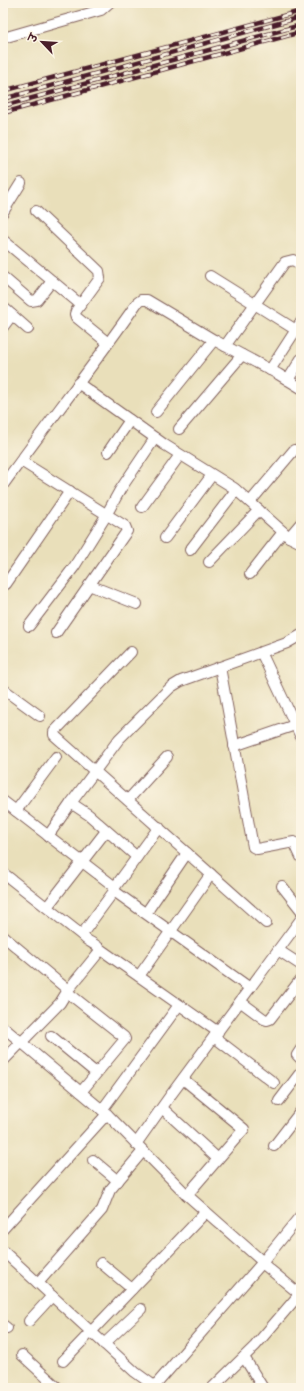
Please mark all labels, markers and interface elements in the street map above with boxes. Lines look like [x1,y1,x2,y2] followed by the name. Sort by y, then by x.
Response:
[22,22,62,62] north arrow
[25,30,43,46] text: उ

